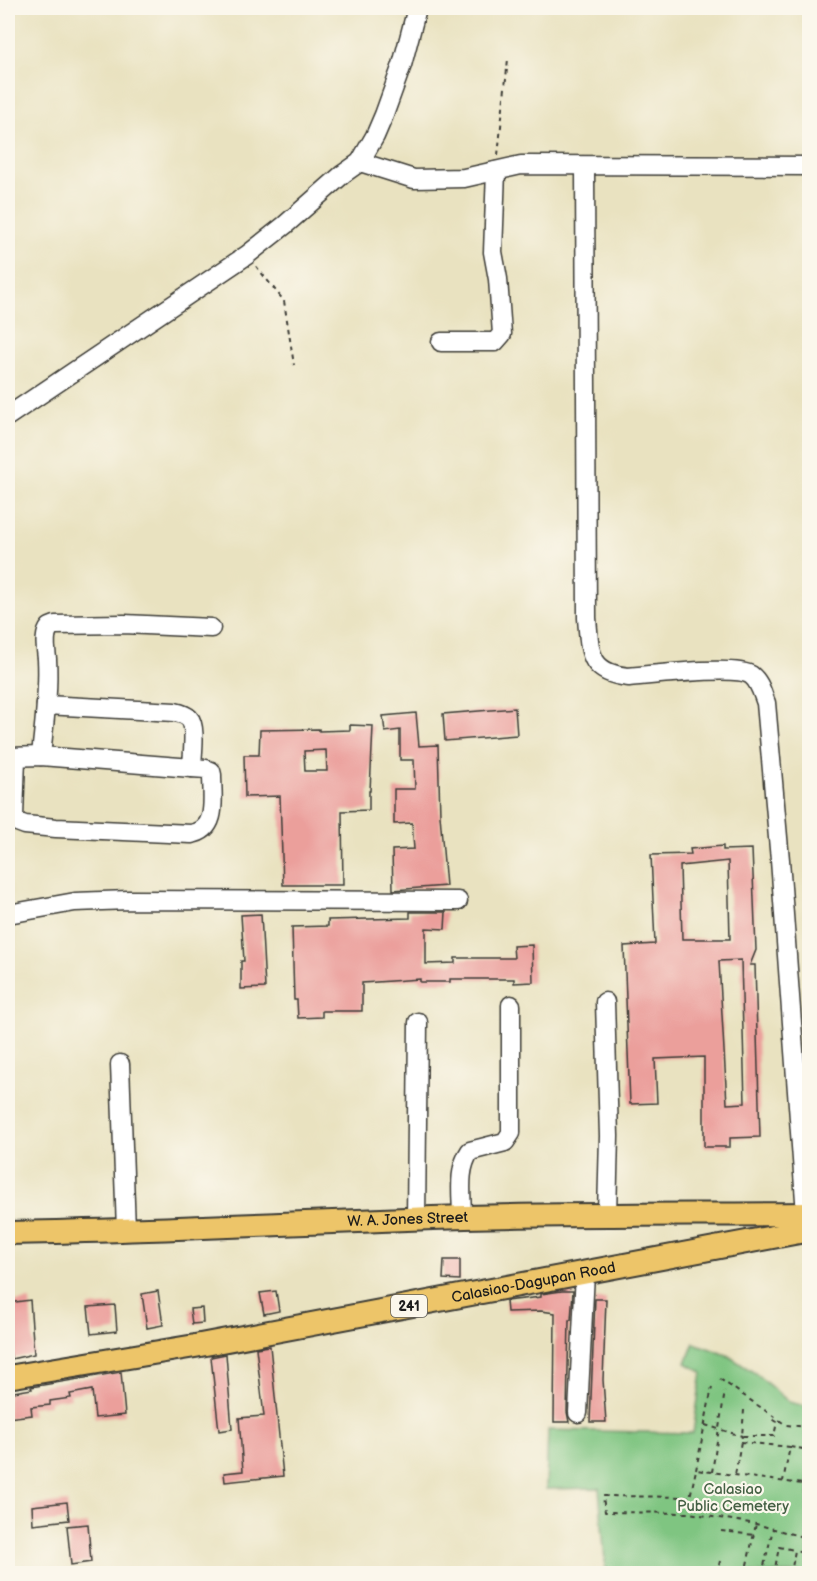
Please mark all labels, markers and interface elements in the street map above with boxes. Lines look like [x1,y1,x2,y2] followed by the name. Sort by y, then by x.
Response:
[347,1207,469,1231] street label: W. A. Jones Street
[450,1257,617,1307] street label: Calasiao-Dagupan Road
[391,1295,427,1317] road number: 241
[677,1480,789,1516] park label: Calasiao Public Cemetery

